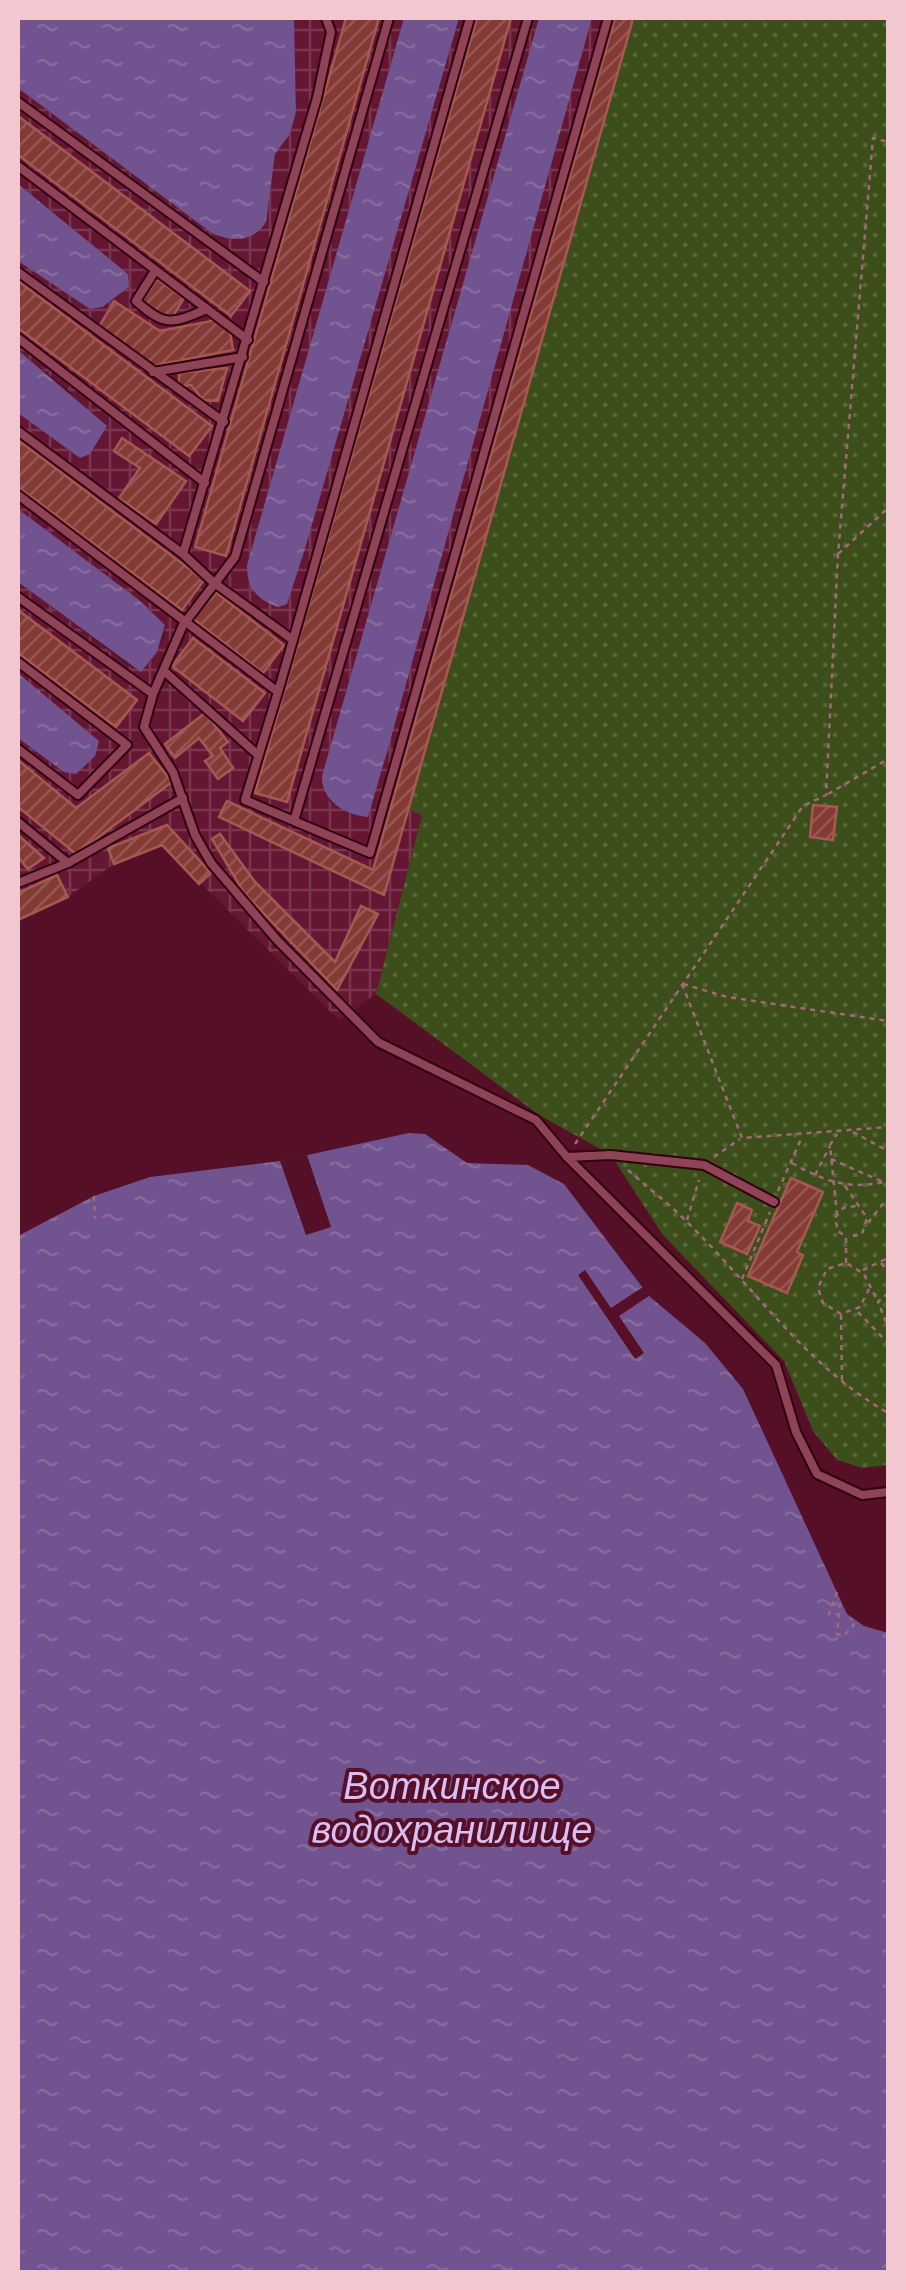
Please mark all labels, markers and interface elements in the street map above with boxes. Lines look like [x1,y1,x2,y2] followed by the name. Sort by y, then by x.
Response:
[312,1761,592,1855] water label: Воткинское водохранилище

